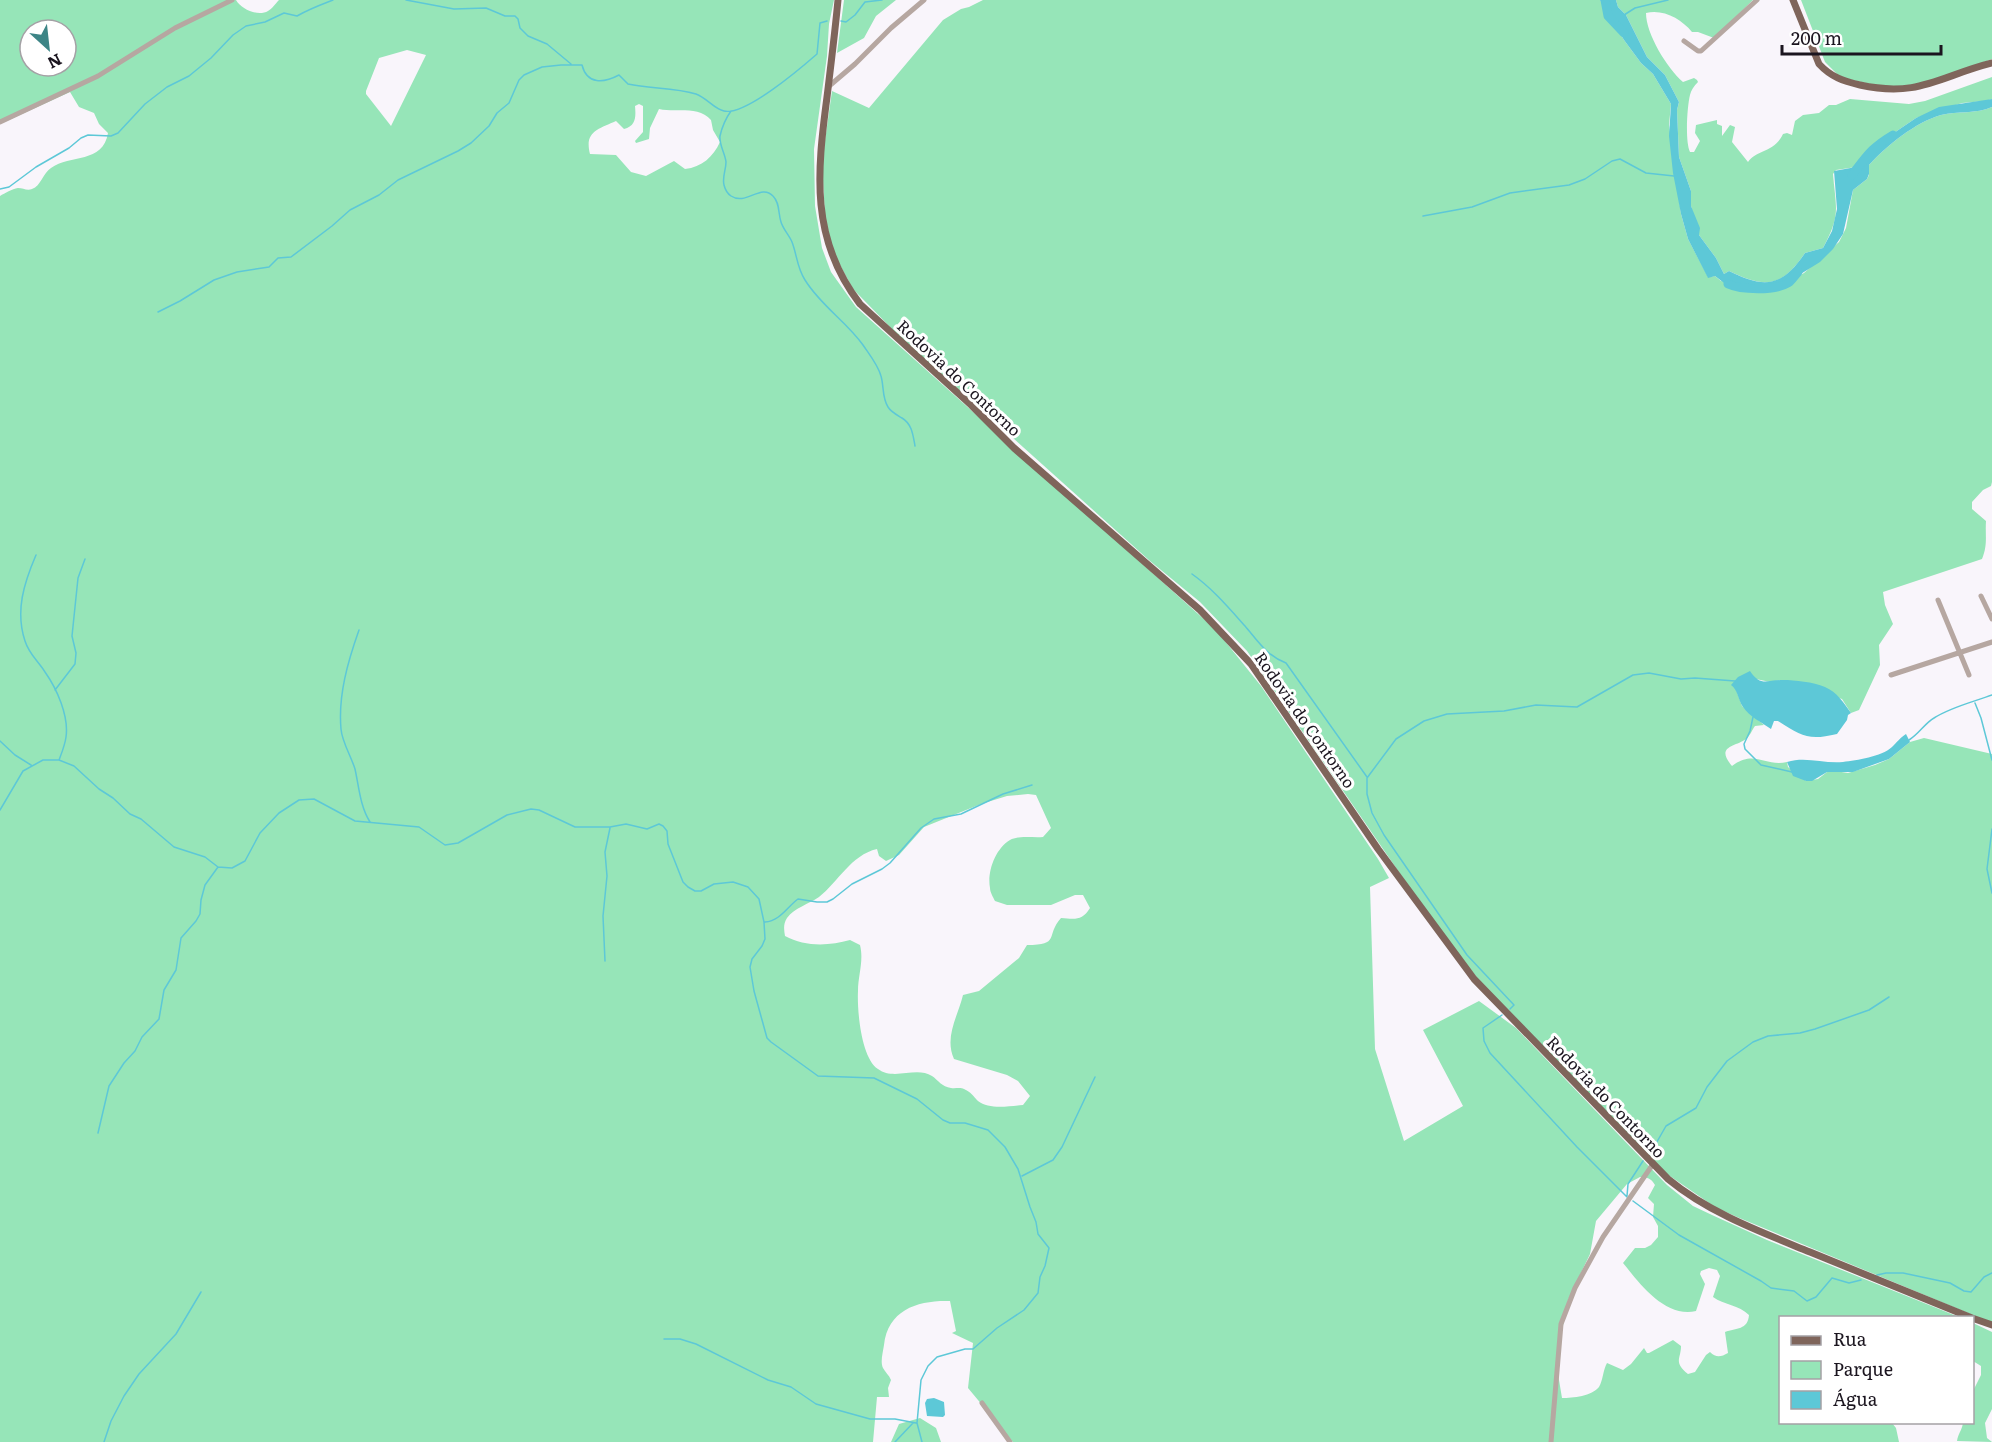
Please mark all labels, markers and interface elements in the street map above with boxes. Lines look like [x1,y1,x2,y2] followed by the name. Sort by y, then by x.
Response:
[18,18,78,78] north arrow
[1782,18,1941,56] scale bar
[1791,24,1842,51] text: 200 m
[44,49,67,76] text: N
[892,313,1027,441] street label: Rodovia do Contorno
[1250,646,1362,793] street label: Rodovia do Contorno
[1542,1030,1671,1163] street label: Rodovia do Contorno
[1779,1316,1974,1424] legend
[1833,1325,1867,1352] text: Rua
[1833,1355,1893,1382] text: Parque
[1833,1385,1878,1412] text: Água

